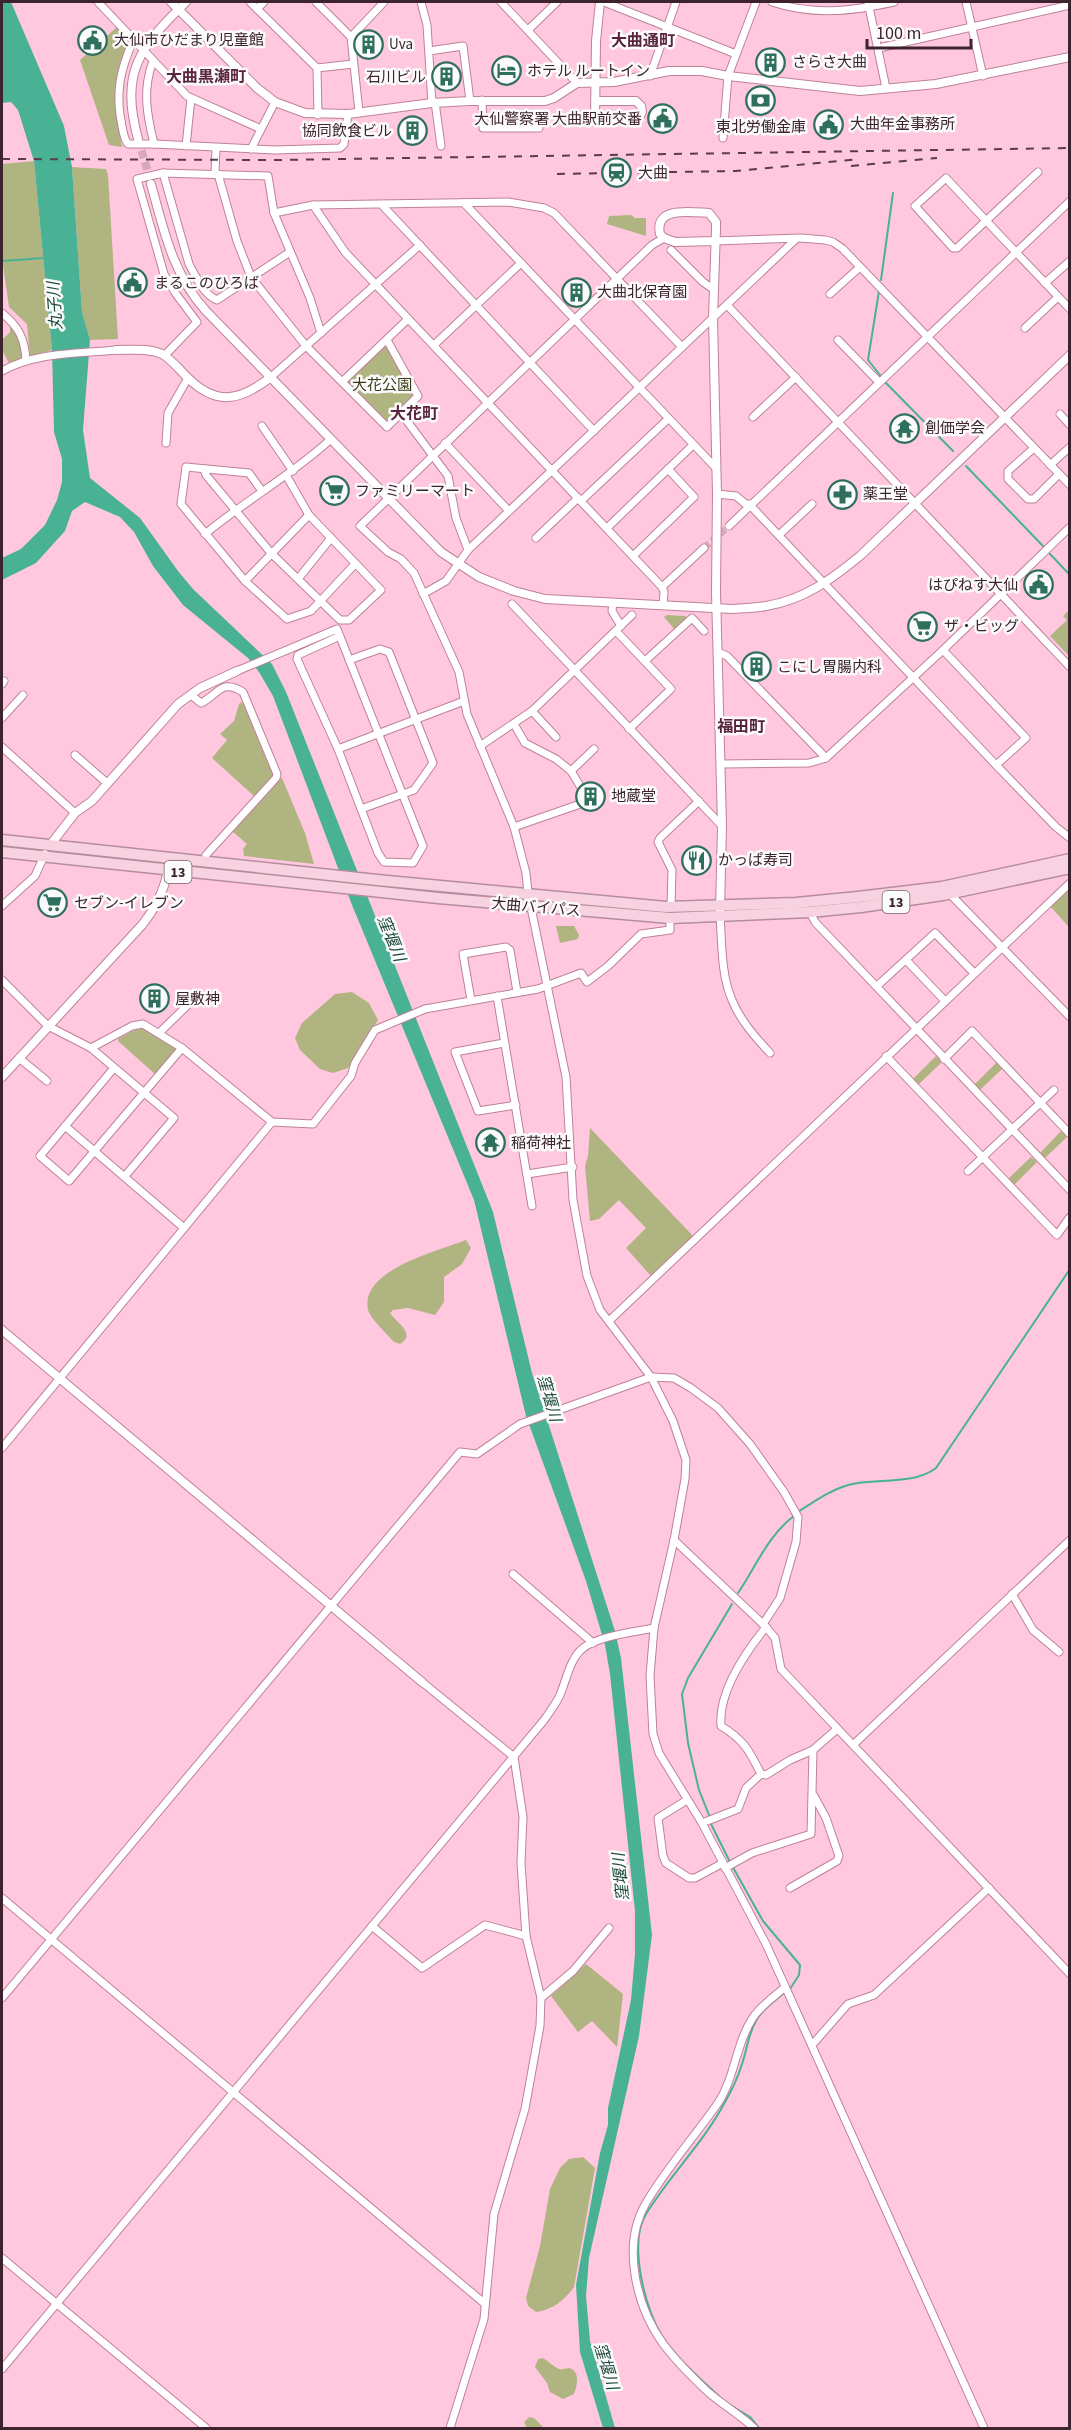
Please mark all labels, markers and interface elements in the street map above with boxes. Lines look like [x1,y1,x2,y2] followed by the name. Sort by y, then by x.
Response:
[867,12,970,50] scale bar
[876,21,921,46] text: 100 m
[77,24,109,56] public building icon: 大仙市ひだまり児童館
[352,28,384,60] building icon: Uva
[114,30,264,51] place label: 大仙市ひだまり児童館
[611,30,675,52] district label: 大曲通町
[389,34,413,55] place label: Uva
[755,46,787,78] building icon: さらさ大曲
[792,52,867,73] place label: さらさ大曲
[490,55,522,87] hotel icon: ホテル ルートイン
[431,61,463,93] building icon: 石川ビル
[527,61,650,82] place label: ホテル ルートイン
[166,66,246,88] district label: 大曲黒瀬町
[366,67,426,88] place label: 石川ビル
[745,84,777,116] bank icon: 東北労働金庫
[647,103,679,135] public building icon: 大仙警察署 大曲駅前交番
[813,108,845,140] public building icon: 大曲年金事務所
[474,109,642,130] place label: 大仙警察署 大曲駅前交番
[850,114,955,135] place label: 大曲年金事務所
[397,115,429,147] building icon: 協同飲食ビル
[716,117,806,138] place label: 東北労働金庫
[302,121,392,142] place label: 協同飲食ビル
[601,157,633,189] station icon: 大曲
[638,163,668,184] place label: 大曲
[117,267,149,299] public building icon: まるこのひろば
[154,273,259,294] place label: まるこのひろば
[560,276,592,308] building icon: 大曲北保育園
[42,279,68,331] water label: 丸子川
[597,282,687,303] place label: 大曲北保育園
[352,375,412,396] park label: 大花公園
[390,403,438,425] district label: 大花町
[888,412,920,444] temple icon: 創価学会
[925,418,985,439] place label: 創価学会
[318,475,350,507] supermarket icon: ファミリーマート
[826,478,858,510] pharmacy icon: 薬王堂
[355,481,475,502] place label: ファミリーマート
[863,484,908,505] place label: 薬王堂
[1023,569,1055,601] public building icon: はぴねす大仙
[928,575,1018,596] place label: はぴねす大仙
[907,610,939,642] supermarket icon: ザ・ビッグ
[944,616,1019,637] place label: ザ・ビッグ
[740,651,772,683] building icon: こにし胃腸内科
[777,657,882,678] place label: こにし胃腸内科
[717,716,765,738] district label: 福田町
[574,780,606,812] building icon: 地蔵堂
[611,786,656,807] place label: 地蔵堂
[681,844,713,876] restaurant icon: かっぱ寿司
[718,850,793,871] place label: かっぱ寿司
[164,861,192,883] road number: 13
[37,887,69,919] supermarket icon: セブン-イレブン
[882,891,910,913] road number: 13
[74,893,184,914] place label: セブン-イレブン
[490,893,582,922] street label: 大曲バイパス
[372,912,411,967] water label: 窪堰川
[138,983,170,1015] building icon: 屋敷神
[175,989,220,1010] place label: 屋敷神
[474,1127,506,1159] temple icon: 稲荷神社
[511,1133,571,1154] place label: 稲荷神社
[532,1372,567,1426] water label: 窪堰川
[607,1850,634,1902] water label: 窪堰川
[589,2340,624,2394] water label: 窪堰川

